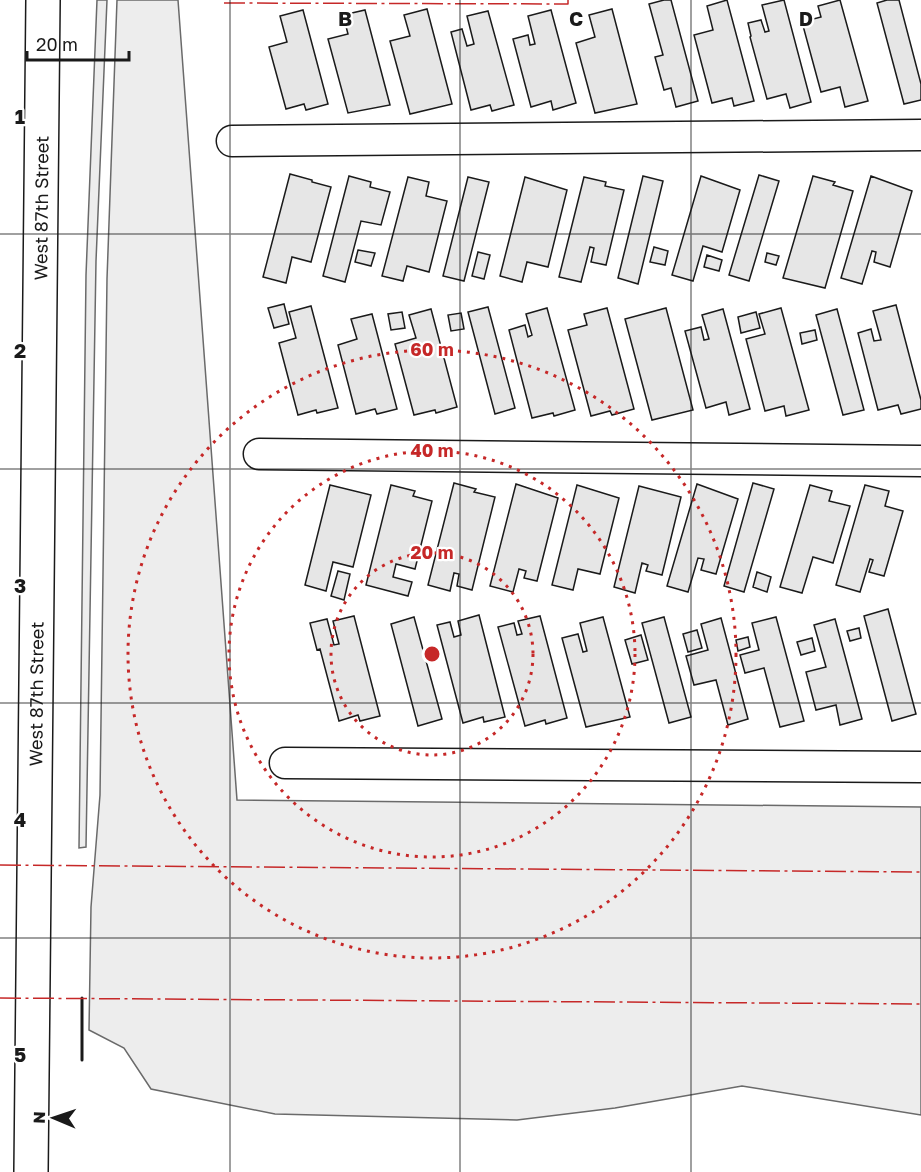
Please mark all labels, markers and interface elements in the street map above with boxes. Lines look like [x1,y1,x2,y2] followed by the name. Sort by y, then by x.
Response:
[338,6,352,30] text: B
[569,6,583,30] text: C
[799,6,813,30] text: D
[27,24,129,62] scale bar
[36,33,78,55] text: 20 m
[15,104,25,128] text: 1
[29,135,53,281] street label: West 87th Street
[14,338,26,362] text: 2
[410,338,454,360] text: 60 m
[410,439,454,461] text: 40 m
[411,541,453,563] text: 20 m
[14,573,26,597] text: 3
[24,621,48,767] street label: West 87th Street
[422,644,442,664] centre of rings
[14,807,26,831] text: 4
[14,1042,26,1066] text: 5
[24,1088,84,1148] north arrow
[29,1111,49,1124] text: N

